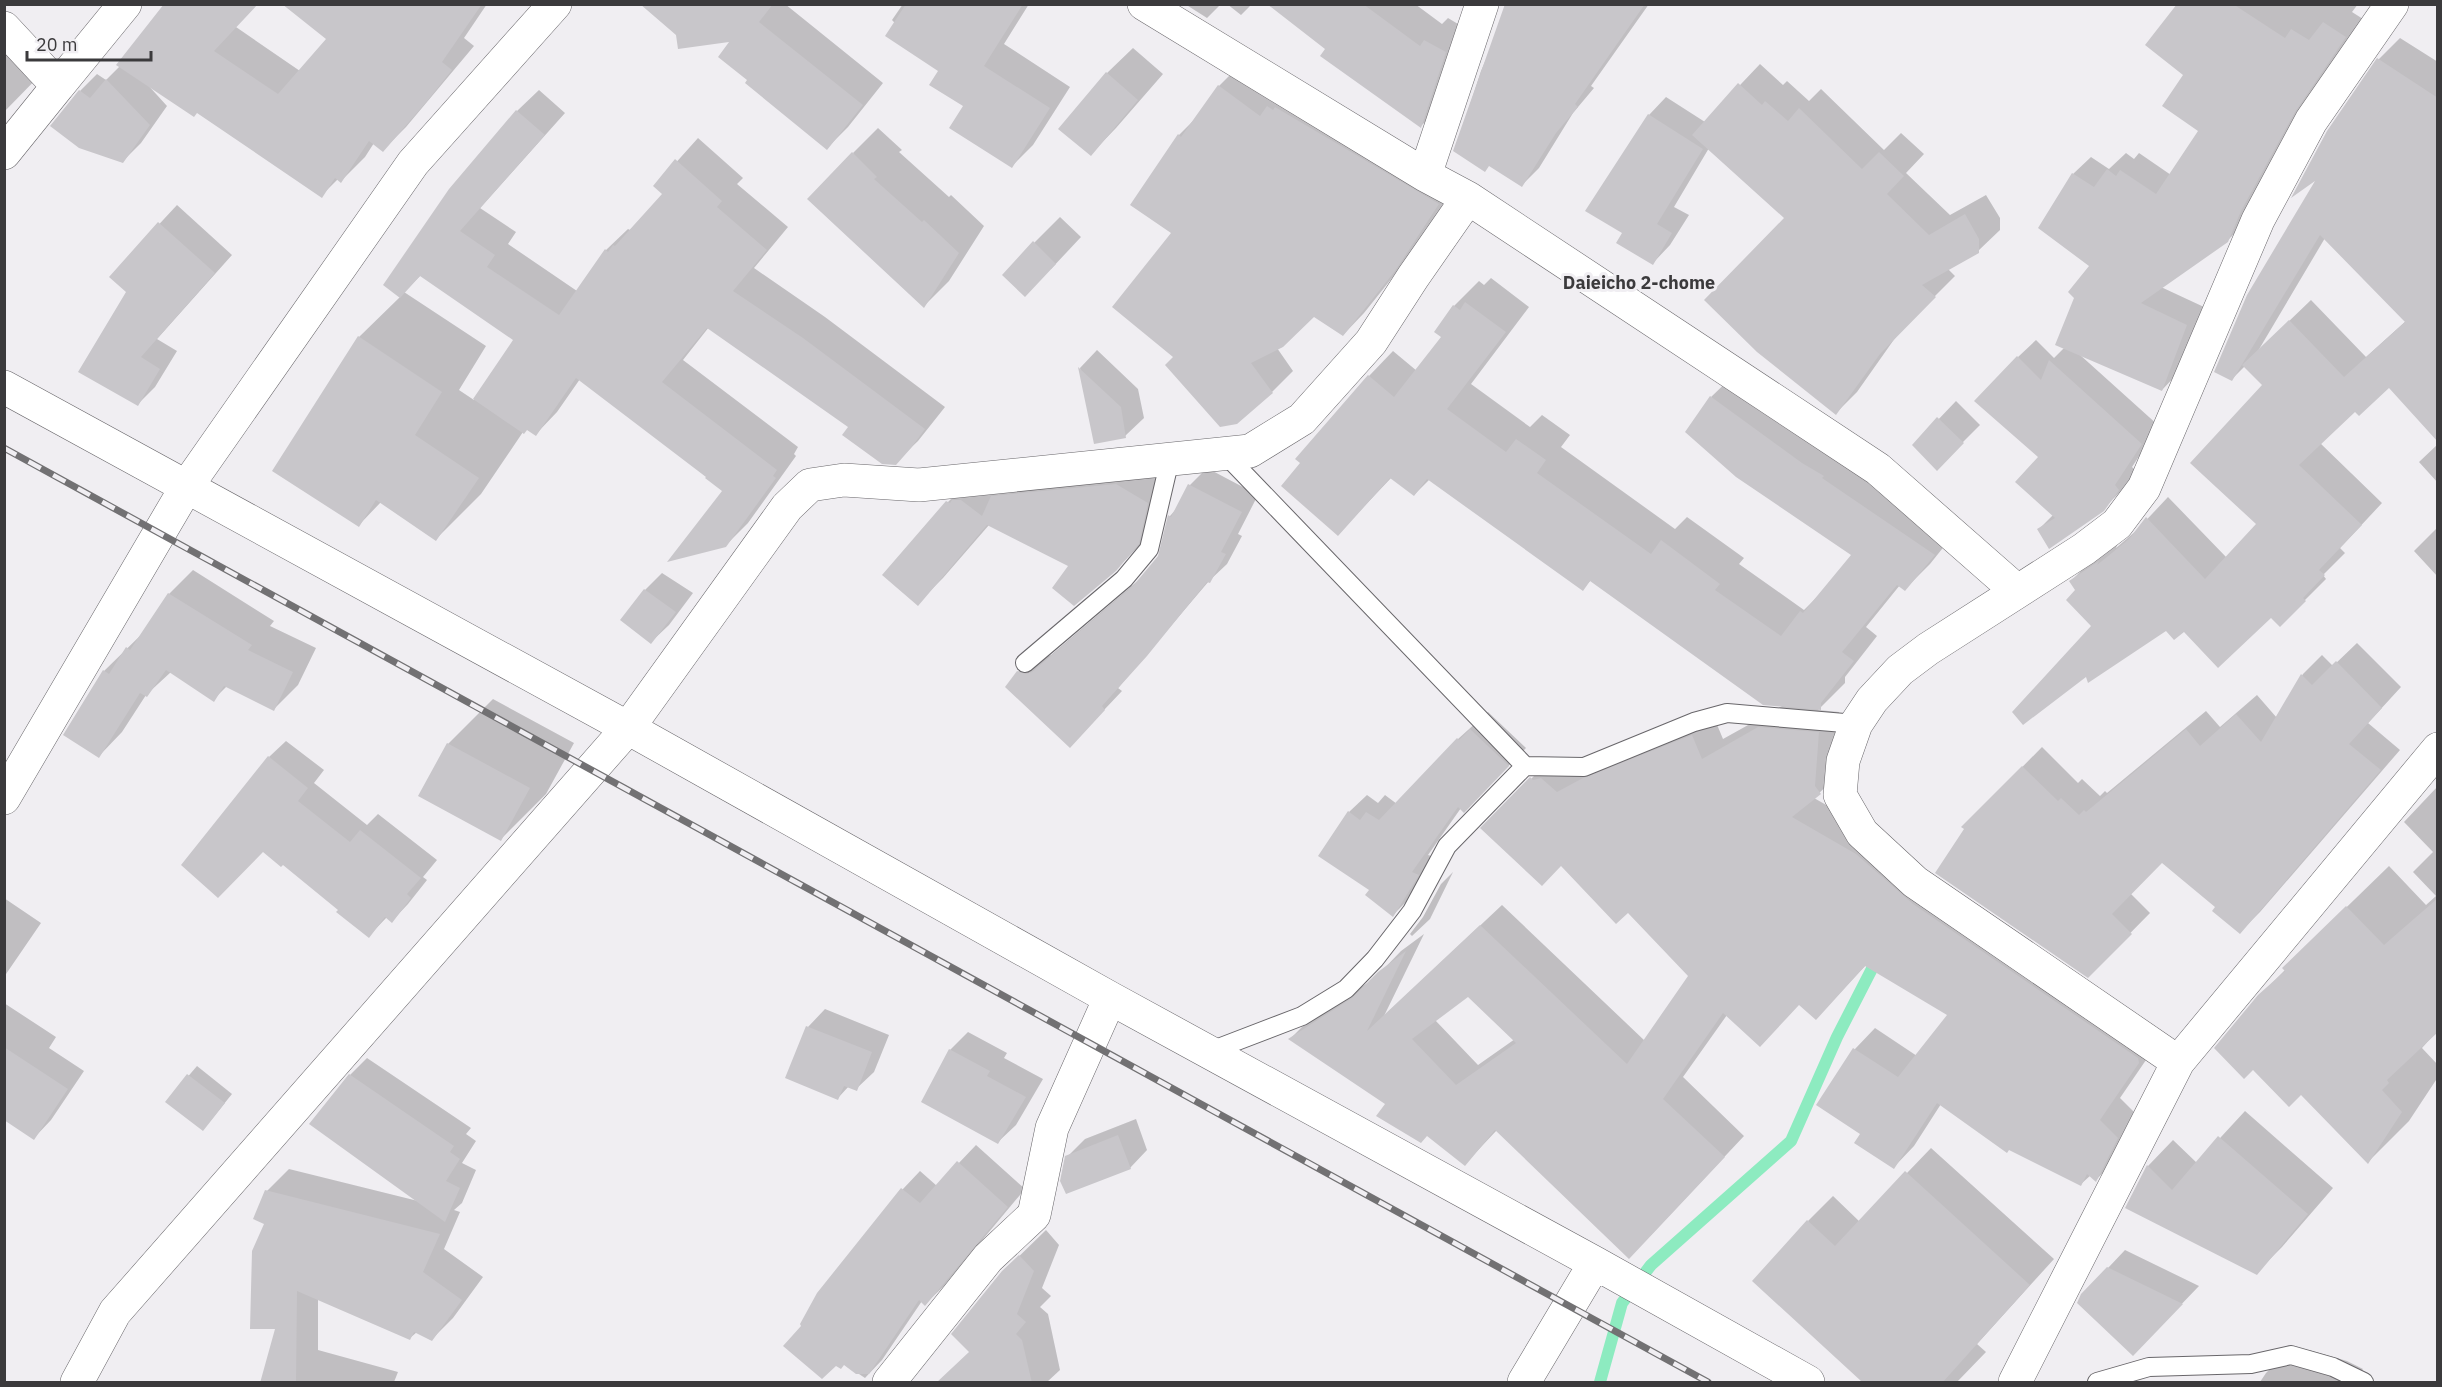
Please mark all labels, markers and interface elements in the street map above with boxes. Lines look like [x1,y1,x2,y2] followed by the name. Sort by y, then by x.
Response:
[27,24,152,62] scale bar
[36,33,78,56] text: 20 m
[1563,271,1715,294] district label: Daieicho 2-chome

